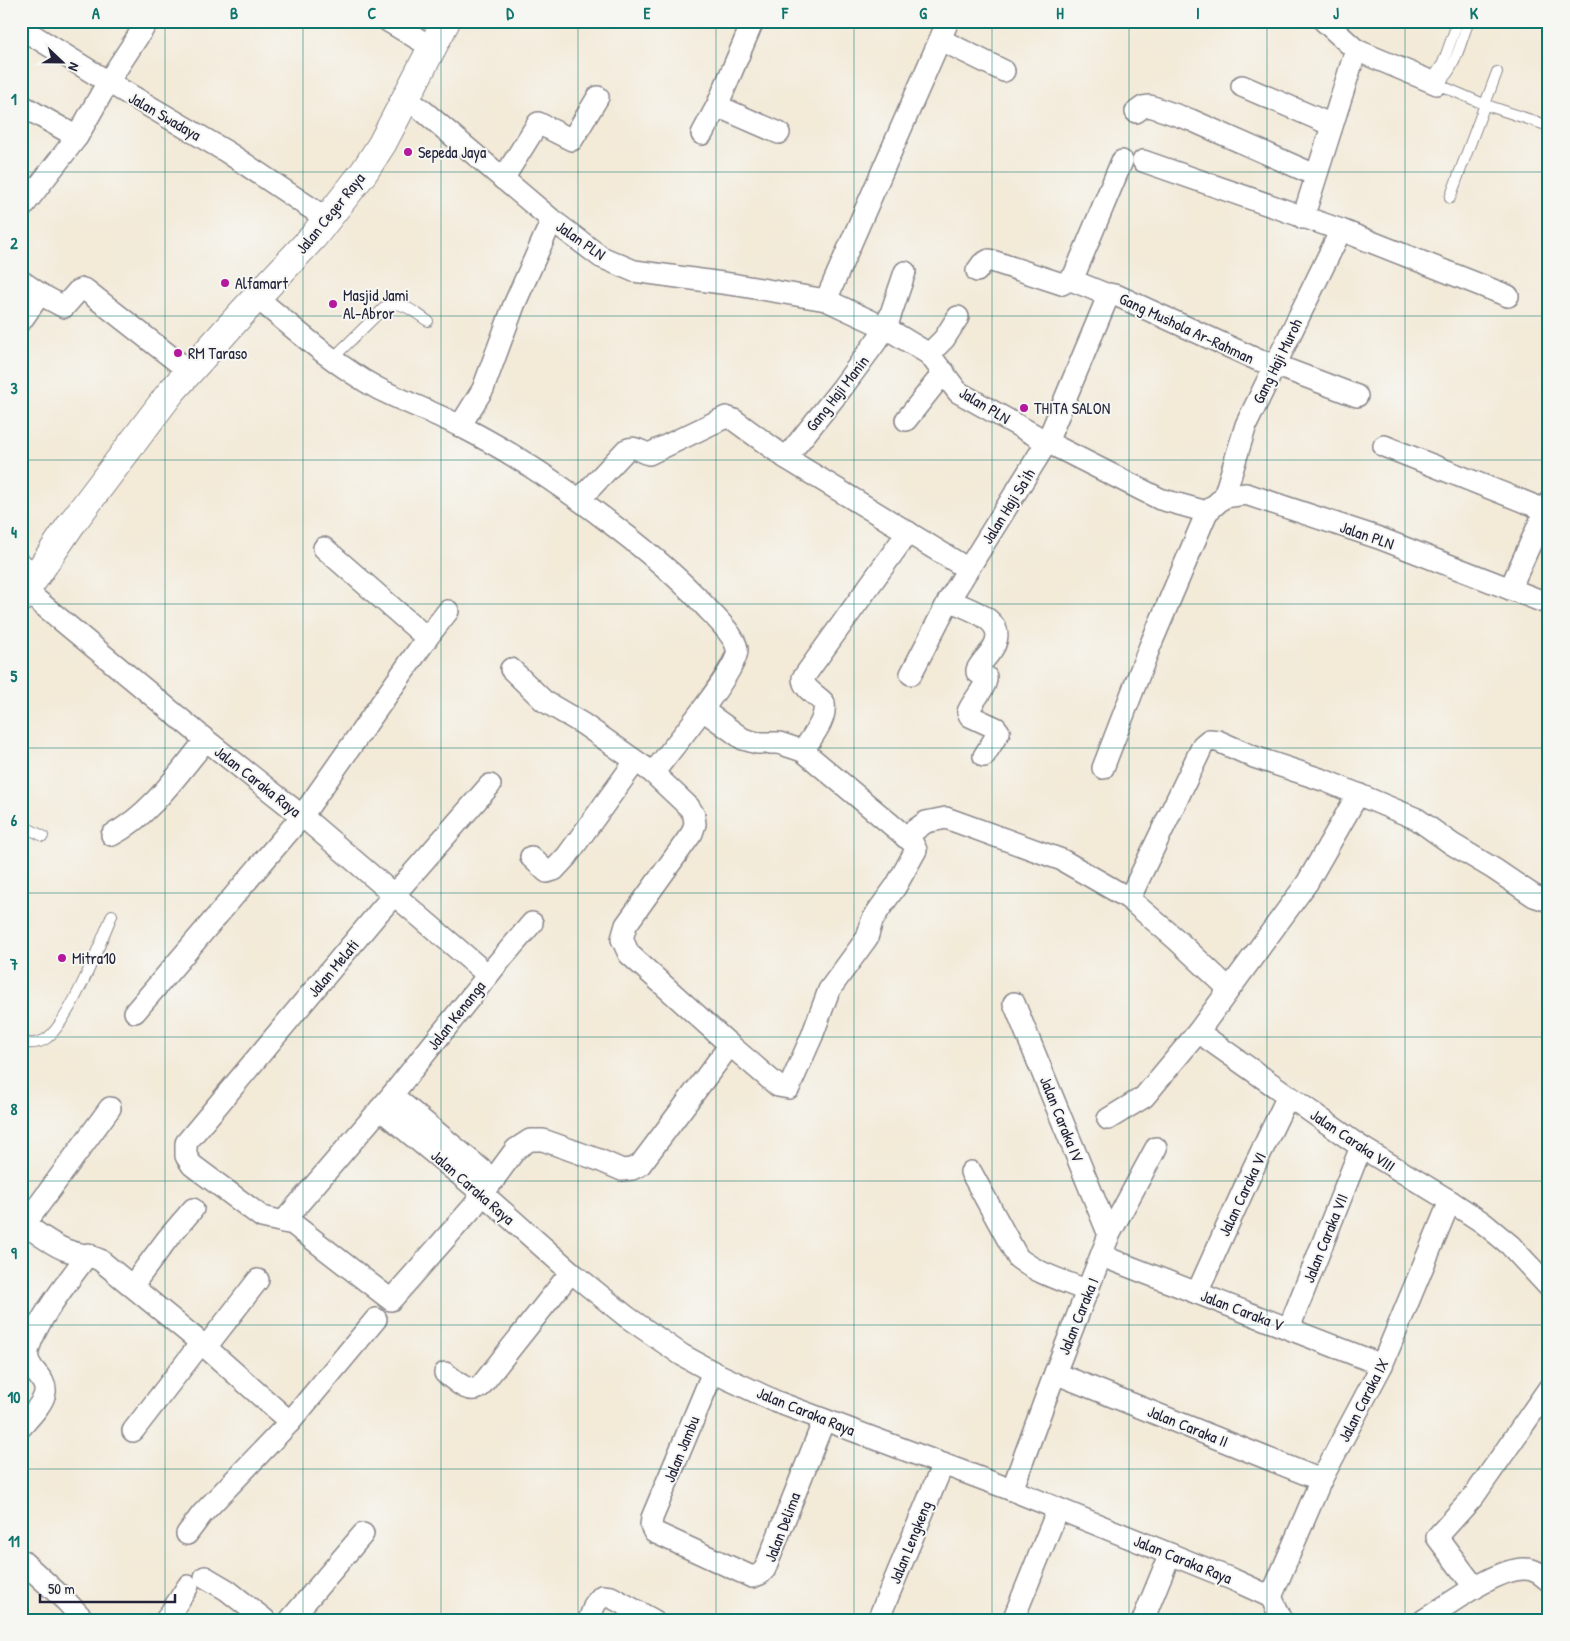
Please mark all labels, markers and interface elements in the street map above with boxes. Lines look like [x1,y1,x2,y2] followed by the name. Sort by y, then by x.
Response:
[92,2,100,24] text: A
[230,2,238,24] text: B
[368,2,377,24] text: C
[506,2,514,24] text: D
[643,2,651,24] text: E
[781,2,789,24] text: F
[919,2,927,24] text: G
[1056,2,1064,24] text: H
[1196,2,1200,24] text: I
[1333,2,1339,24] text: J
[1470,2,1479,24] text: K
[38,38,88,88] north arrow
[64,60,85,75] text: N
[125,86,205,146] street label: Jalan Swadaya
[11,88,17,110] text: 1
[418,141,486,163] place label: Sepeda Jaya
[402,146,414,158] marker: Sepeda Jaya
[290,168,370,258] street label: Jalan Ceger Raya
[552,215,610,265] street label: Jalan PLN
[10,232,18,254] text: 2
[235,272,288,294] place label: Alfamart
[219,277,231,289] marker: Alfamart
[343,284,409,324] place label: Masjid Jami Al-Abror
[1116,287,1258,369] street label: Gang Mushola Ar-Rahman
[327,298,339,310] marker: Masjid Jami Al-Abror
[1247,315,1307,407] street label: Gang Haji Muroh
[188,342,248,364] place label: RM Taraso
[172,347,184,359] marker: RM Taraso
[800,351,874,435] street label: Gang Haji Manin
[10,377,18,399] text: 3
[955,381,1015,429] street label: Jalan PLN
[1034,397,1110,419] place label: THITA SALON
[1018,402,1030,414] marker: THITA SALON
[976,464,1040,548] street label: Jalan Haji Sa'ih
[1337,516,1397,554] street label: Jalan PLN
[11,521,17,543] text: 4
[11,665,18,687] text: 5
[210,740,306,822] street label: Jalan Caraka Raya
[11,809,18,831] text: 6
[302,934,364,1002] street label: Jalan Melati
[72,947,116,969] place label: Mitra10
[56,952,68,964] marker: Mitra10
[9,953,18,975] text: 7
[422,976,490,1054] street label: Jalan Kenanga
[1035,1073,1089,1165] street label: Jalan Caraka IV
[11,1098,18,1120] text: 8
[1306,1103,1400,1177] street label: Jalan Caraka VIII
[426,1144,520,1230] street label: Jalan Caraka Raya
[1213,1148,1271,1240] street label: Jalan Caraka VI
[1297,1190,1353,1286] street label: Jalan Caraka VII
[11,1242,17,1264] text: 9
[1053,1274,1103,1358] street label: Jalan Caraka I
[1198,1284,1286,1336] street label: Jalan Caraka V
[1333,1354,1394,1446] street label: Jalan Caraka IX
[754,1381,858,1441] street label: Jalan Caraka Raya
[8,1386,20,1408] text: 10
[1144,1400,1232,1452] street label: Jalan Caraka II
[658,1412,704,1485] street label: Jalan Jambu
[759,1489,805,1565] street label: Jalan Delima
[883,1497,937,1587] street label: Jalan Lengkeng
[1131,1529,1235,1589] street label: Jalan Caraka Raya
[8,1530,20,1552] text: 11
[40,1571,175,1603] scale bar
[48,1578,75,1599] text: 50 m

